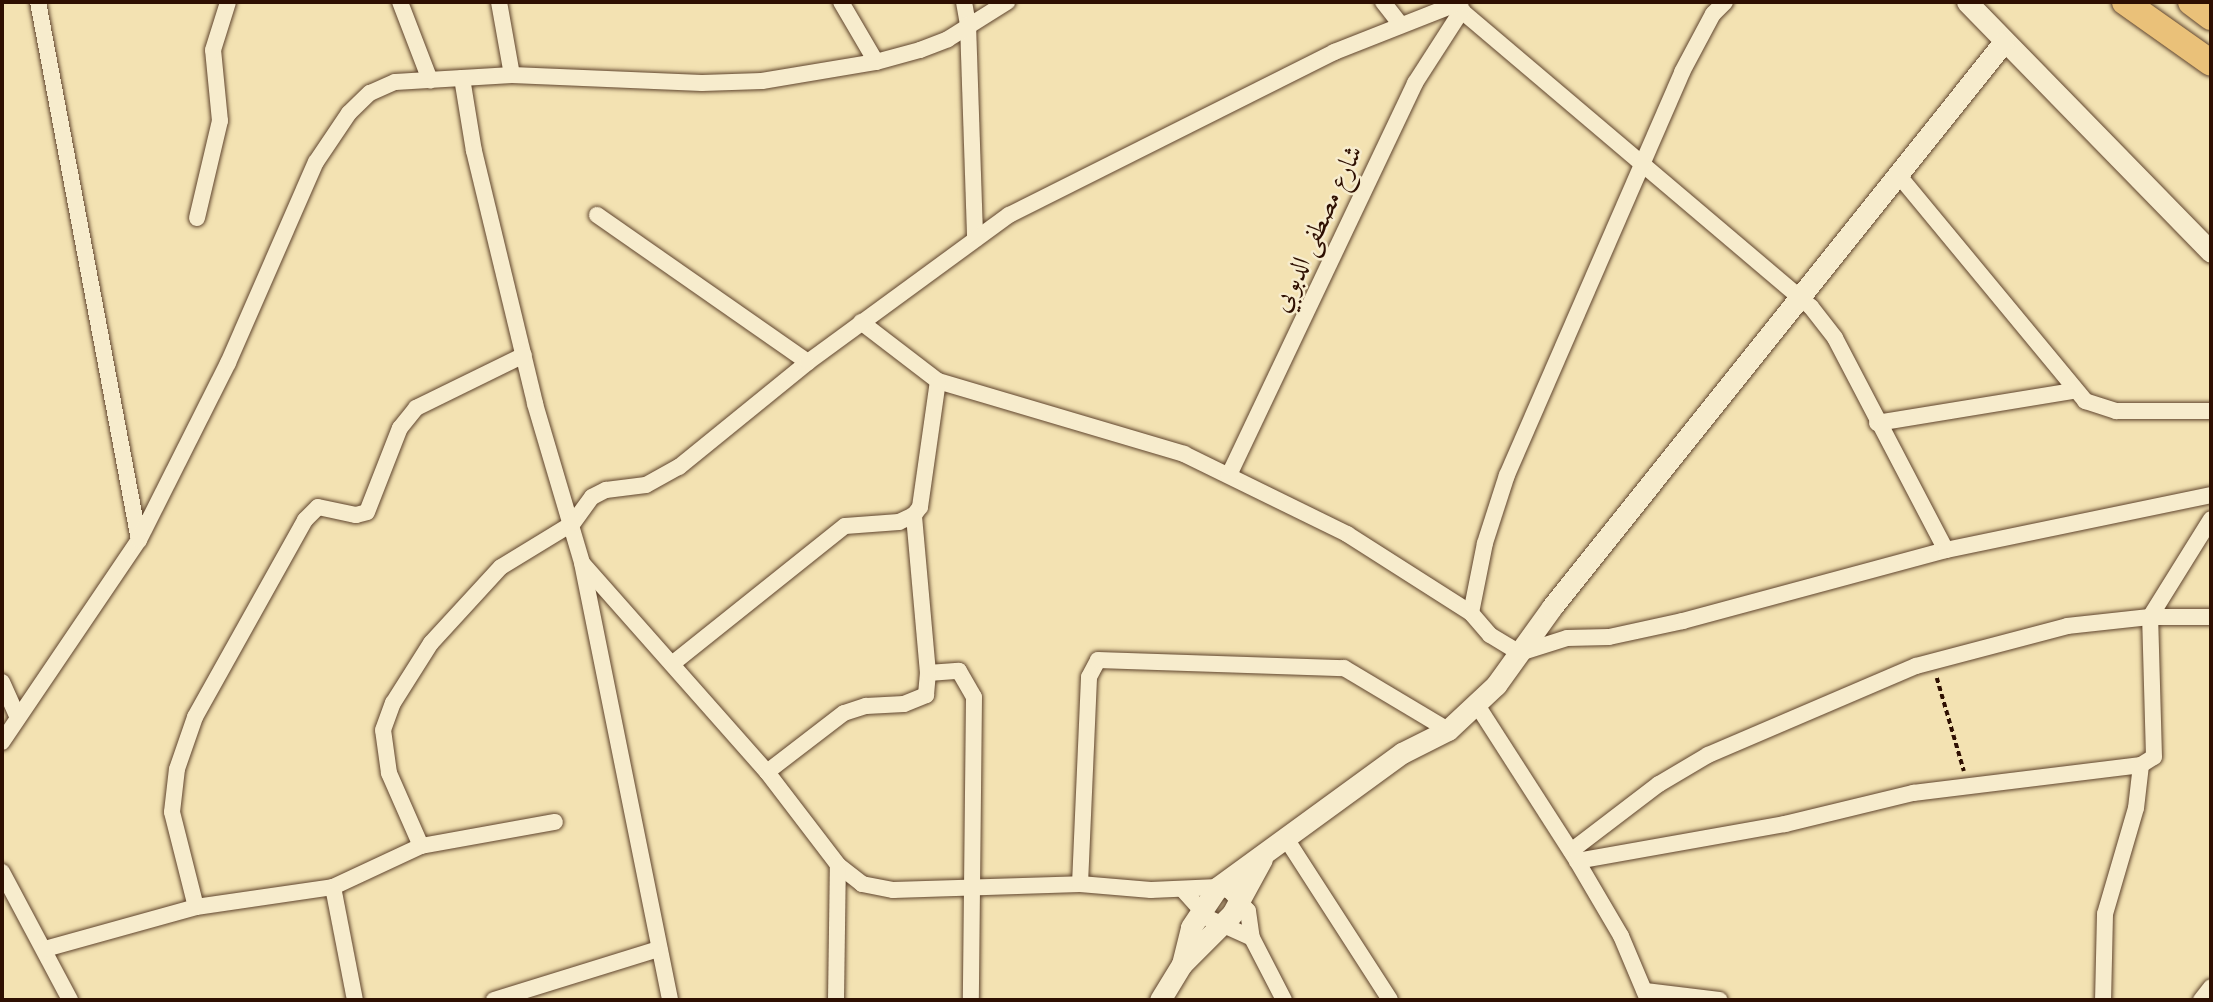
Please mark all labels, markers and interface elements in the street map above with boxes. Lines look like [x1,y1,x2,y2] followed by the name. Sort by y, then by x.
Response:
[1266,141,1370,317] street label: شارع مصطفى الدبوبي

